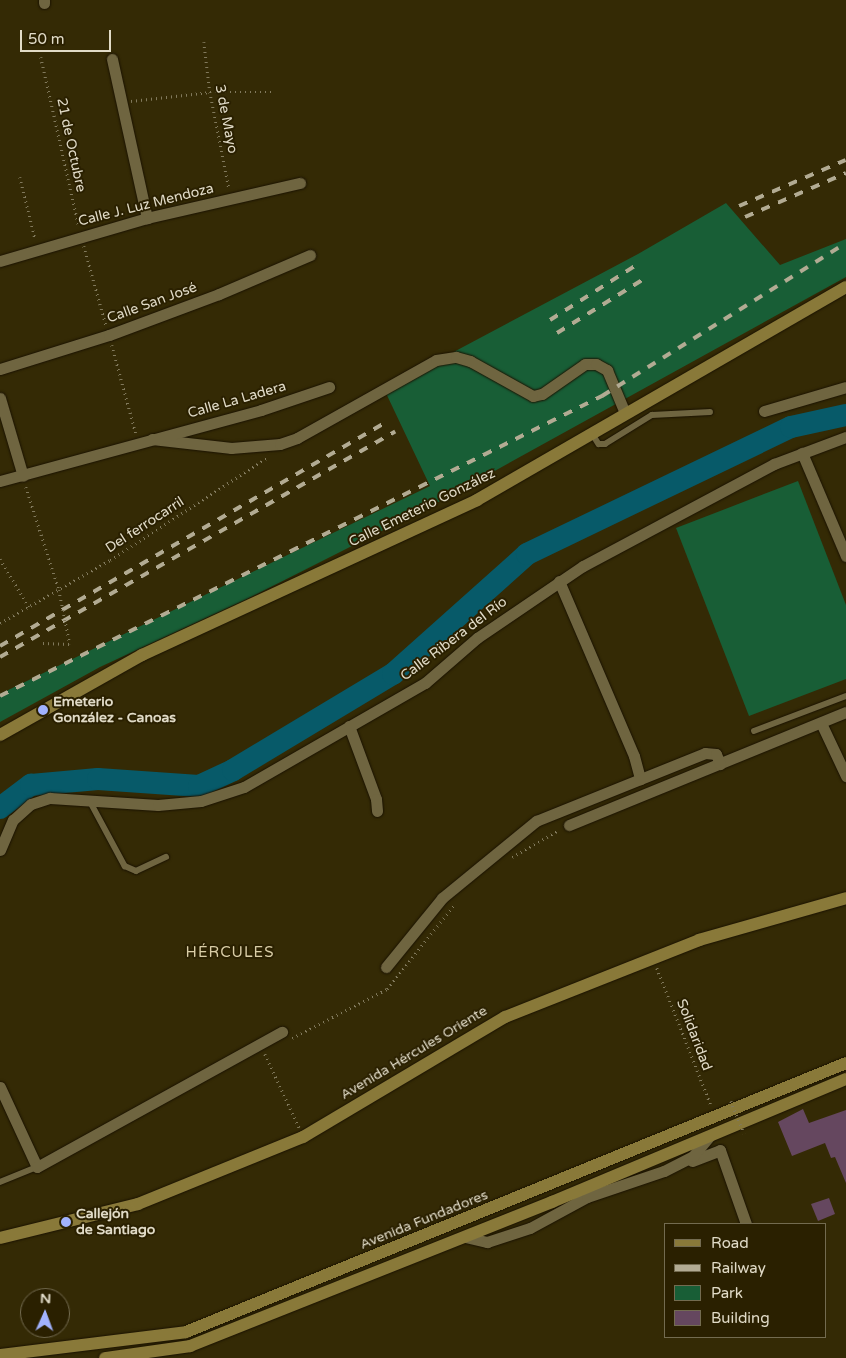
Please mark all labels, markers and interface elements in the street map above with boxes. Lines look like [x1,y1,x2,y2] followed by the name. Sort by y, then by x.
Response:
[22,20,114,52] scale bar
[28,30,65,48] text: 50 m
[211,83,241,155] street label: 3 de Mayo
[53,96,89,194] street label: 21 de Octubre
[76,180,216,230] street label: Calle J. Luz Mendoza
[105,279,199,327] street label: Calle San José
[186,378,288,422] street label: Calle La Ladera
[346,465,498,551] street label: Calle Emeterio González
[103,493,187,557] street label: Del ferrocarril
[397,593,511,685] street label: Calle Ribera del Río
[53,694,176,726] place label: Emeterio González - Canoas
[37,704,49,716] marker: Emeterio González - Canoas
[185,944,275,962] district label: HÉRCULES
[673,997,715,1073] street label: Solidaridad
[338,1002,490,1104] street label: Avenida Hércules Oriente
[358,1187,490,1253] street label: Avenida Fundadores
[76,1206,155,1238] place label: Callejón de Santiago
[60,1216,72,1228] marker: Callejón de Santiago
[664,1223,826,1338] legend
[711,1234,749,1252] text: Road
[711,1259,766,1277] text: Railway
[711,1284,743,1302] text: Park
[20,1288,70,1338] north arrow
[40,1290,51,1307] text: N
[711,1309,770,1327] text: Building

